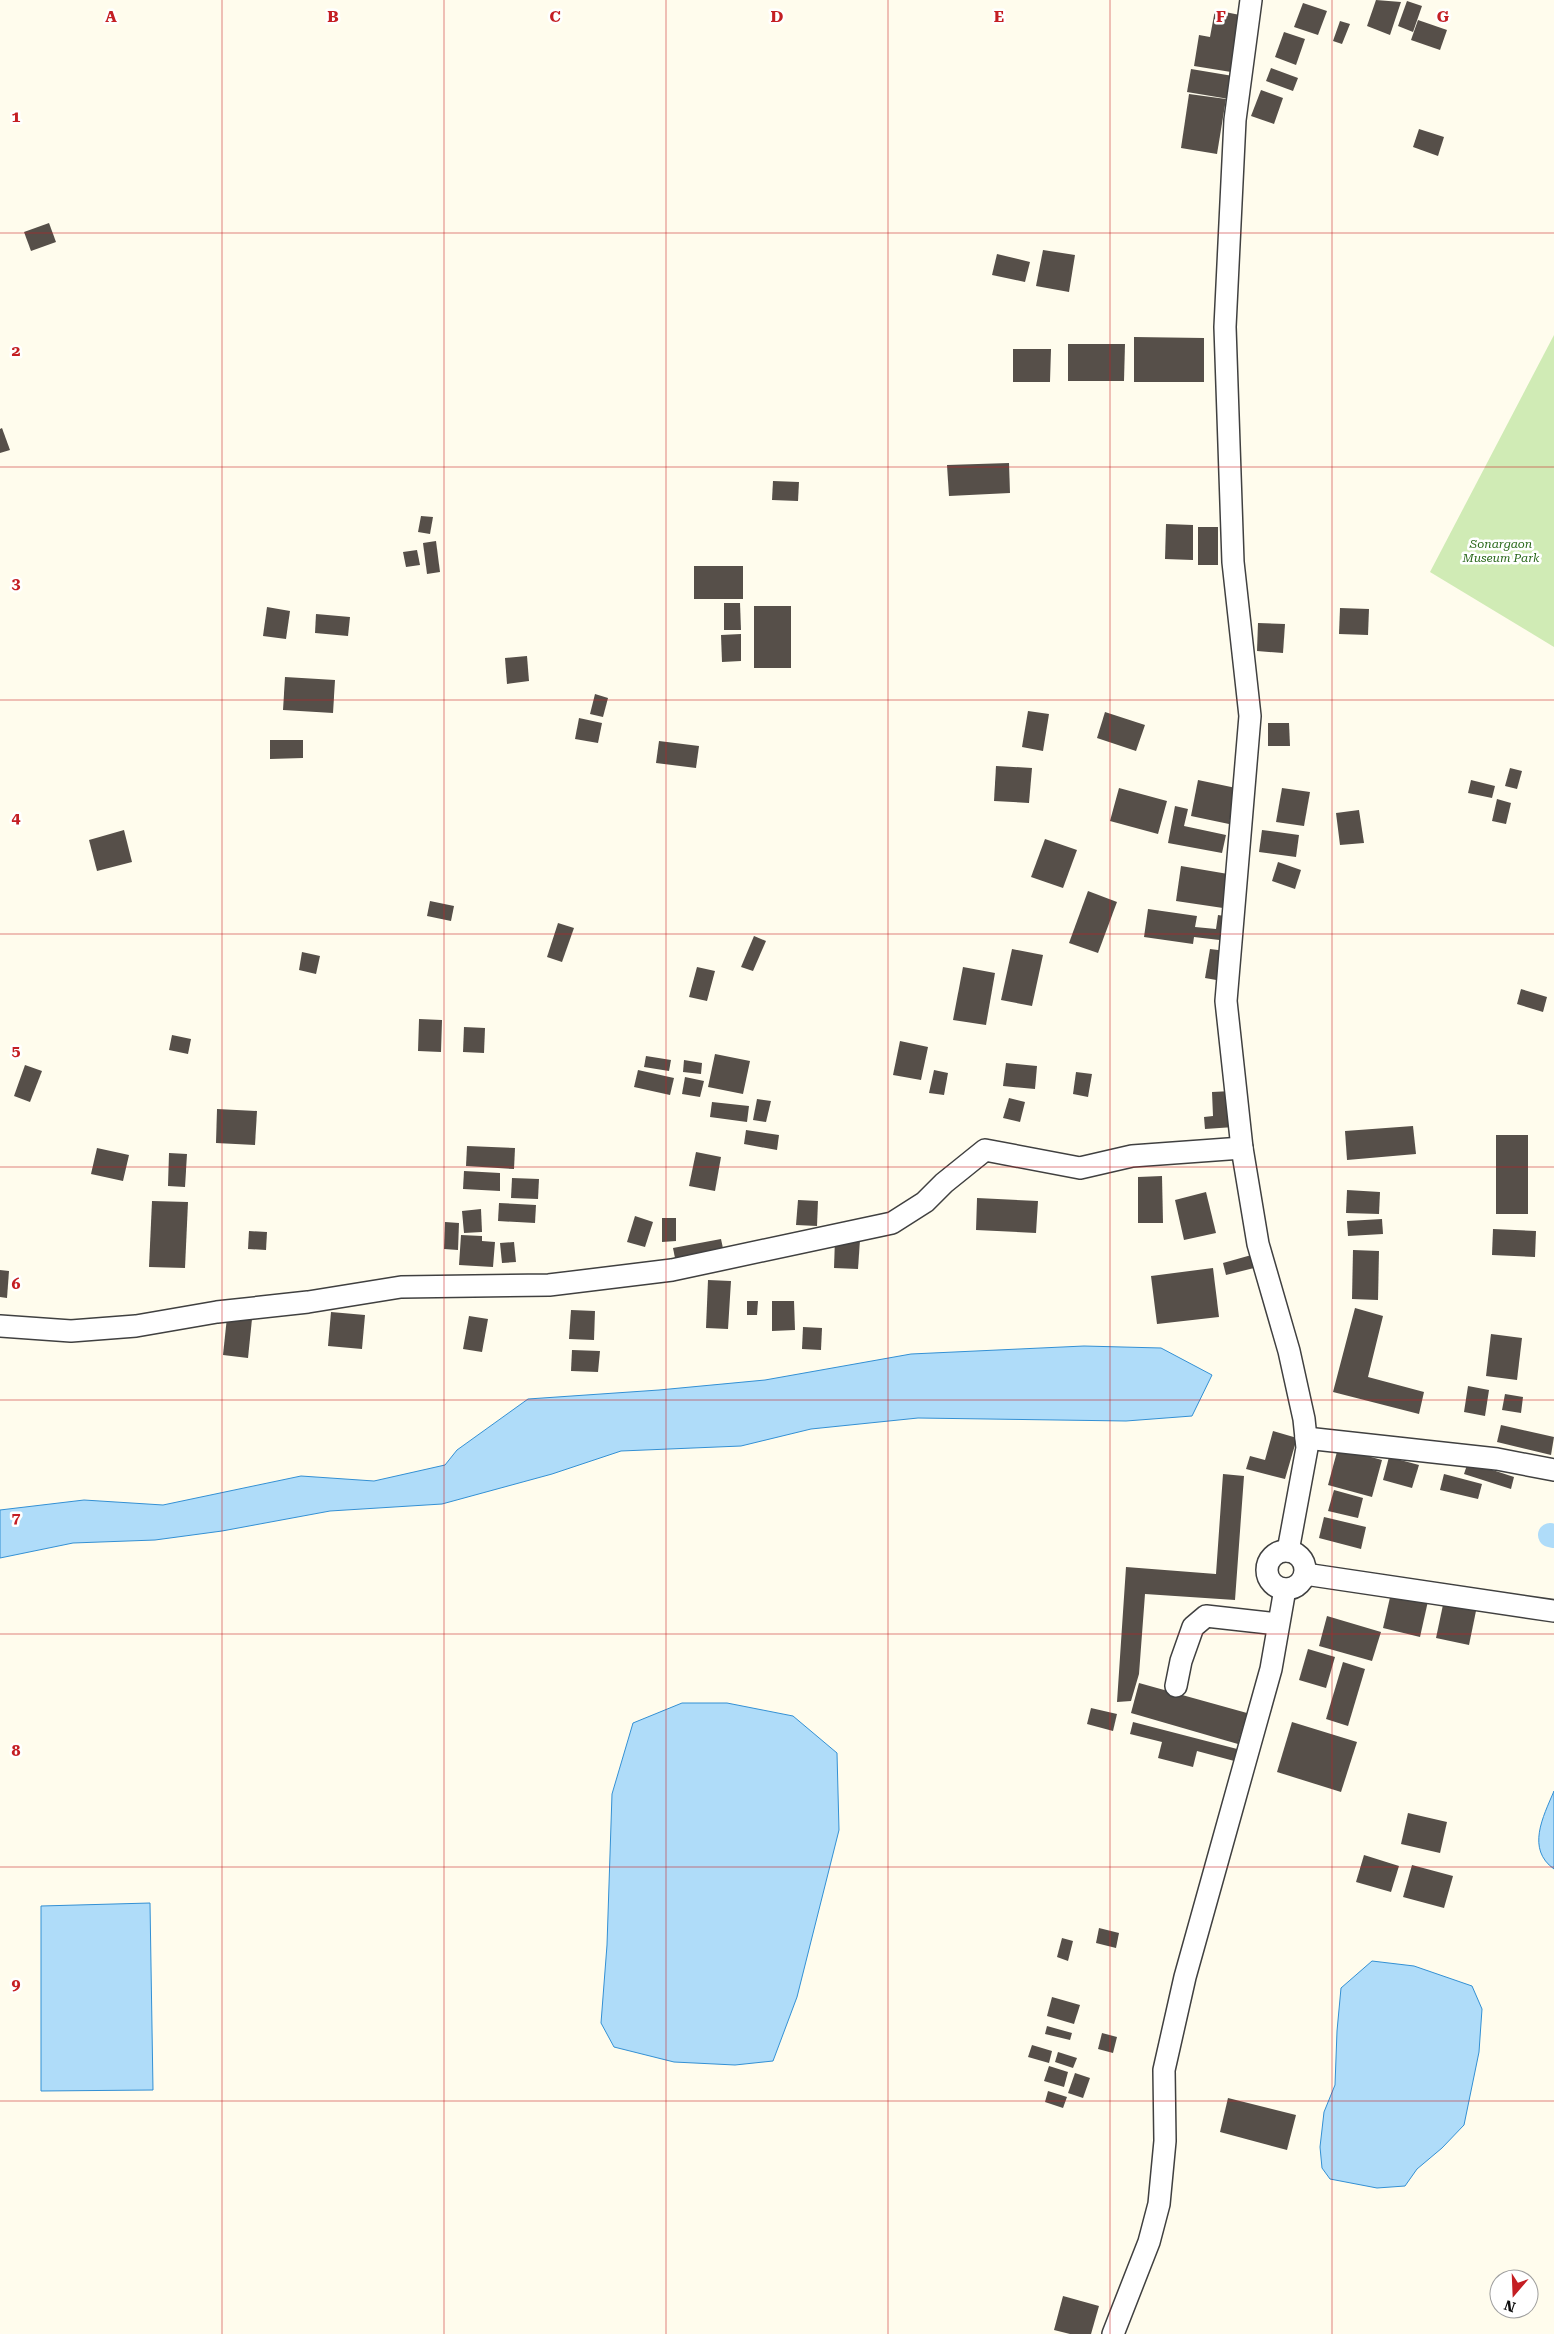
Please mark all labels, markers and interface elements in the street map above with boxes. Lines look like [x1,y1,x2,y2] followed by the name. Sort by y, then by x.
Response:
[105,7,117,26] text: A
[327,7,339,26] text: B
[549,7,561,26] text: C
[771,7,784,26] text: D
[994,7,1004,26] text: E
[1216,7,1226,26] text: F
[1437,7,1450,26] text: G
[12,107,21,126] text: 1
[12,341,21,360] text: 2
[1461,537,1540,565] park label: Sonargaon Museum Park
[12,574,21,593] text: 3
[12,808,21,827] text: 4
[12,1041,21,1060] text: 5
[12,1274,21,1293] text: 6
[12,1508,21,1527] text: 7
[12,1741,21,1760] text: 8
[12,1975,21,1994] text: 9
[1489,2269,1539,2319] north arrow
[1502,2297,1517,2316] text: N

